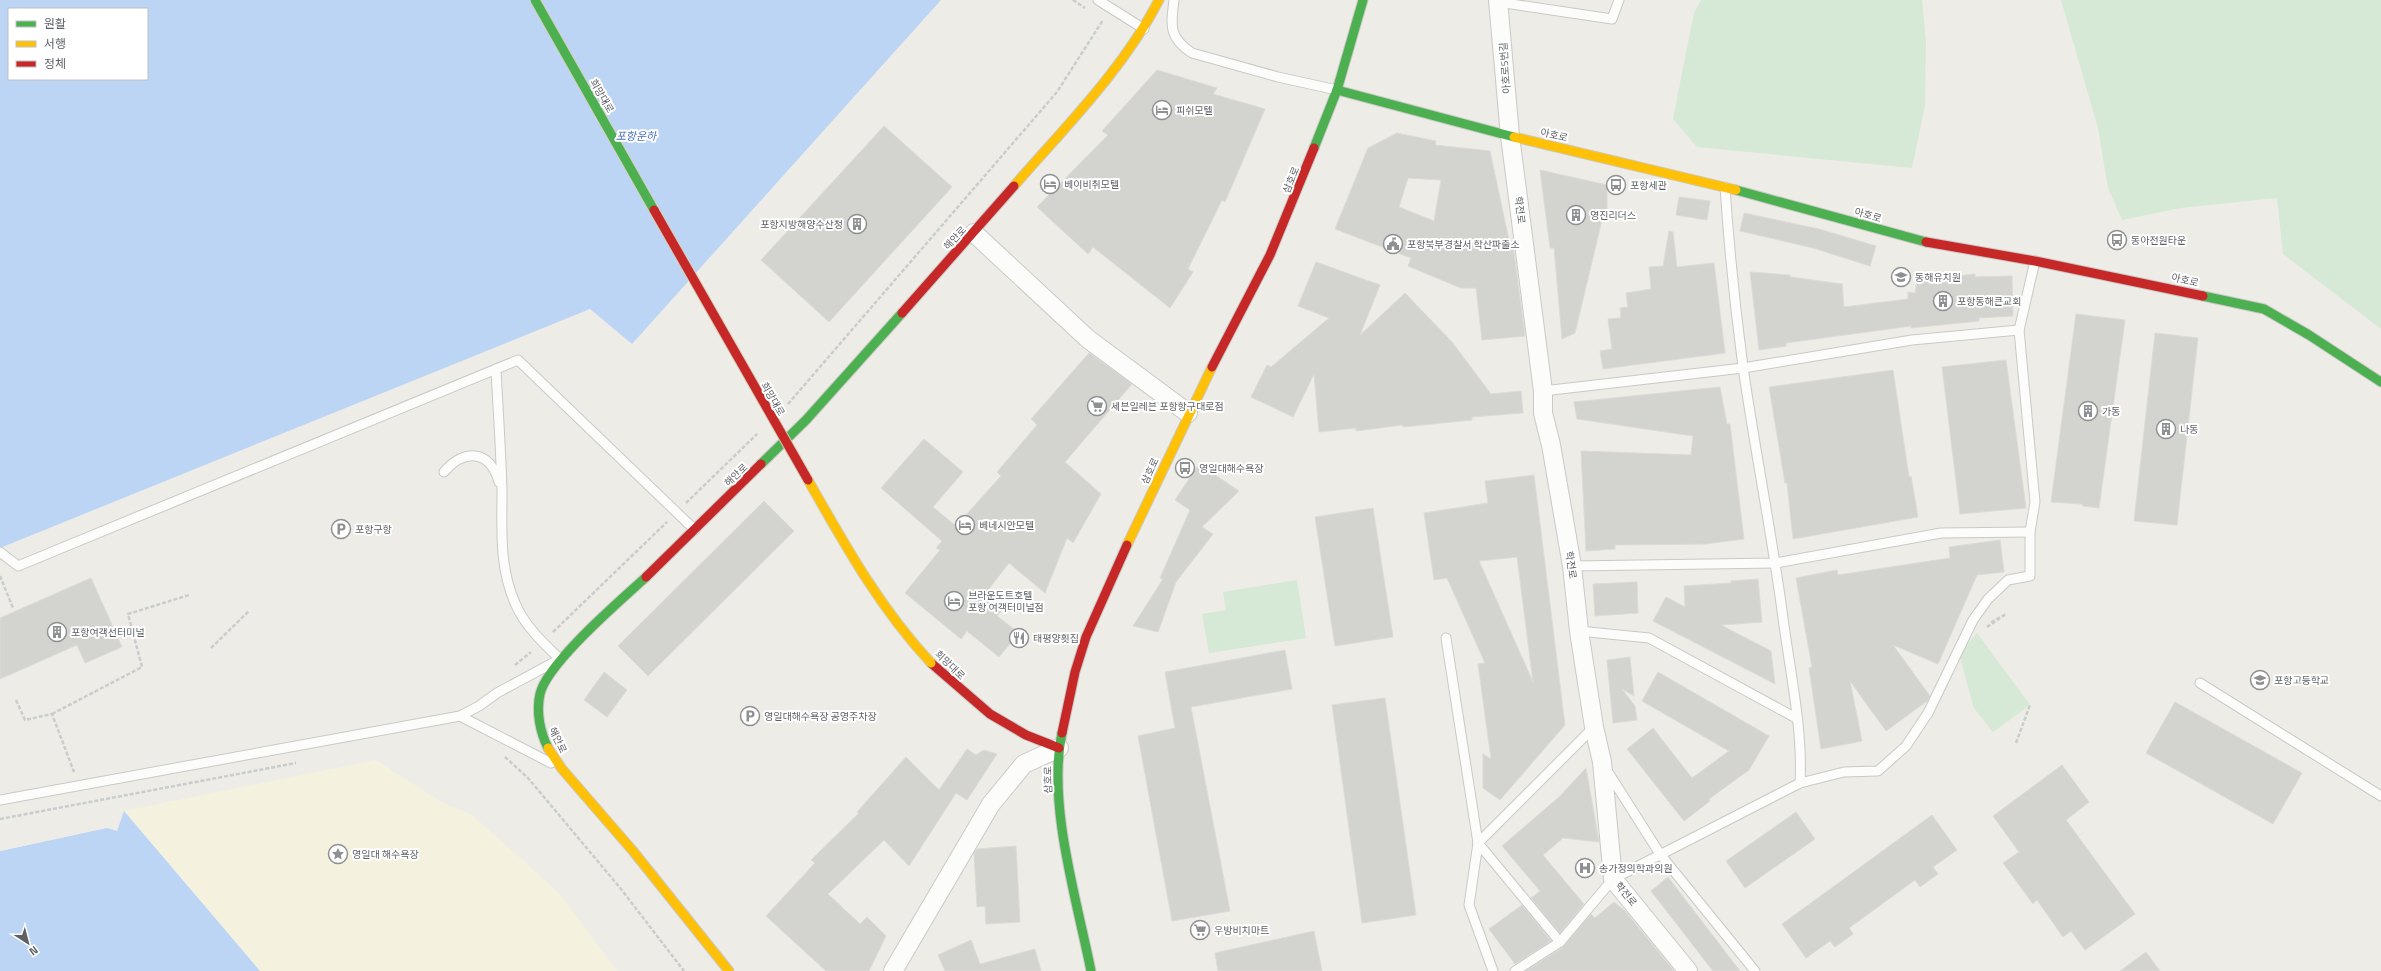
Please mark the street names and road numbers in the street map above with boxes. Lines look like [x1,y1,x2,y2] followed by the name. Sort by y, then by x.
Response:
[1496,42,1514,94] street label: 아호로5번길
[586,76,618,116] street label: 희망대로
[1539,125,1569,145] street label: 아호로
[1279,164,1303,196] street label: 삼호로
[1511,195,1529,225] street label: 학전로
[1853,204,1883,226] street label: 아호로
[940,223,970,253] street label: 해안로
[2170,270,2200,290] street label: 아호로
[757,379,789,419] street label: 희망대로
[1137,455,1163,487] street label: 삼호로
[721,460,751,490] street label: 해안로
[1562,550,1580,580] street label: 학전로
[932,647,968,683] street label: 희망대로
[545,724,571,756] street label: 해안로
[1040,766,1056,794] street label: 삼호로
[1611,879,1641,909] street label: 학전로

